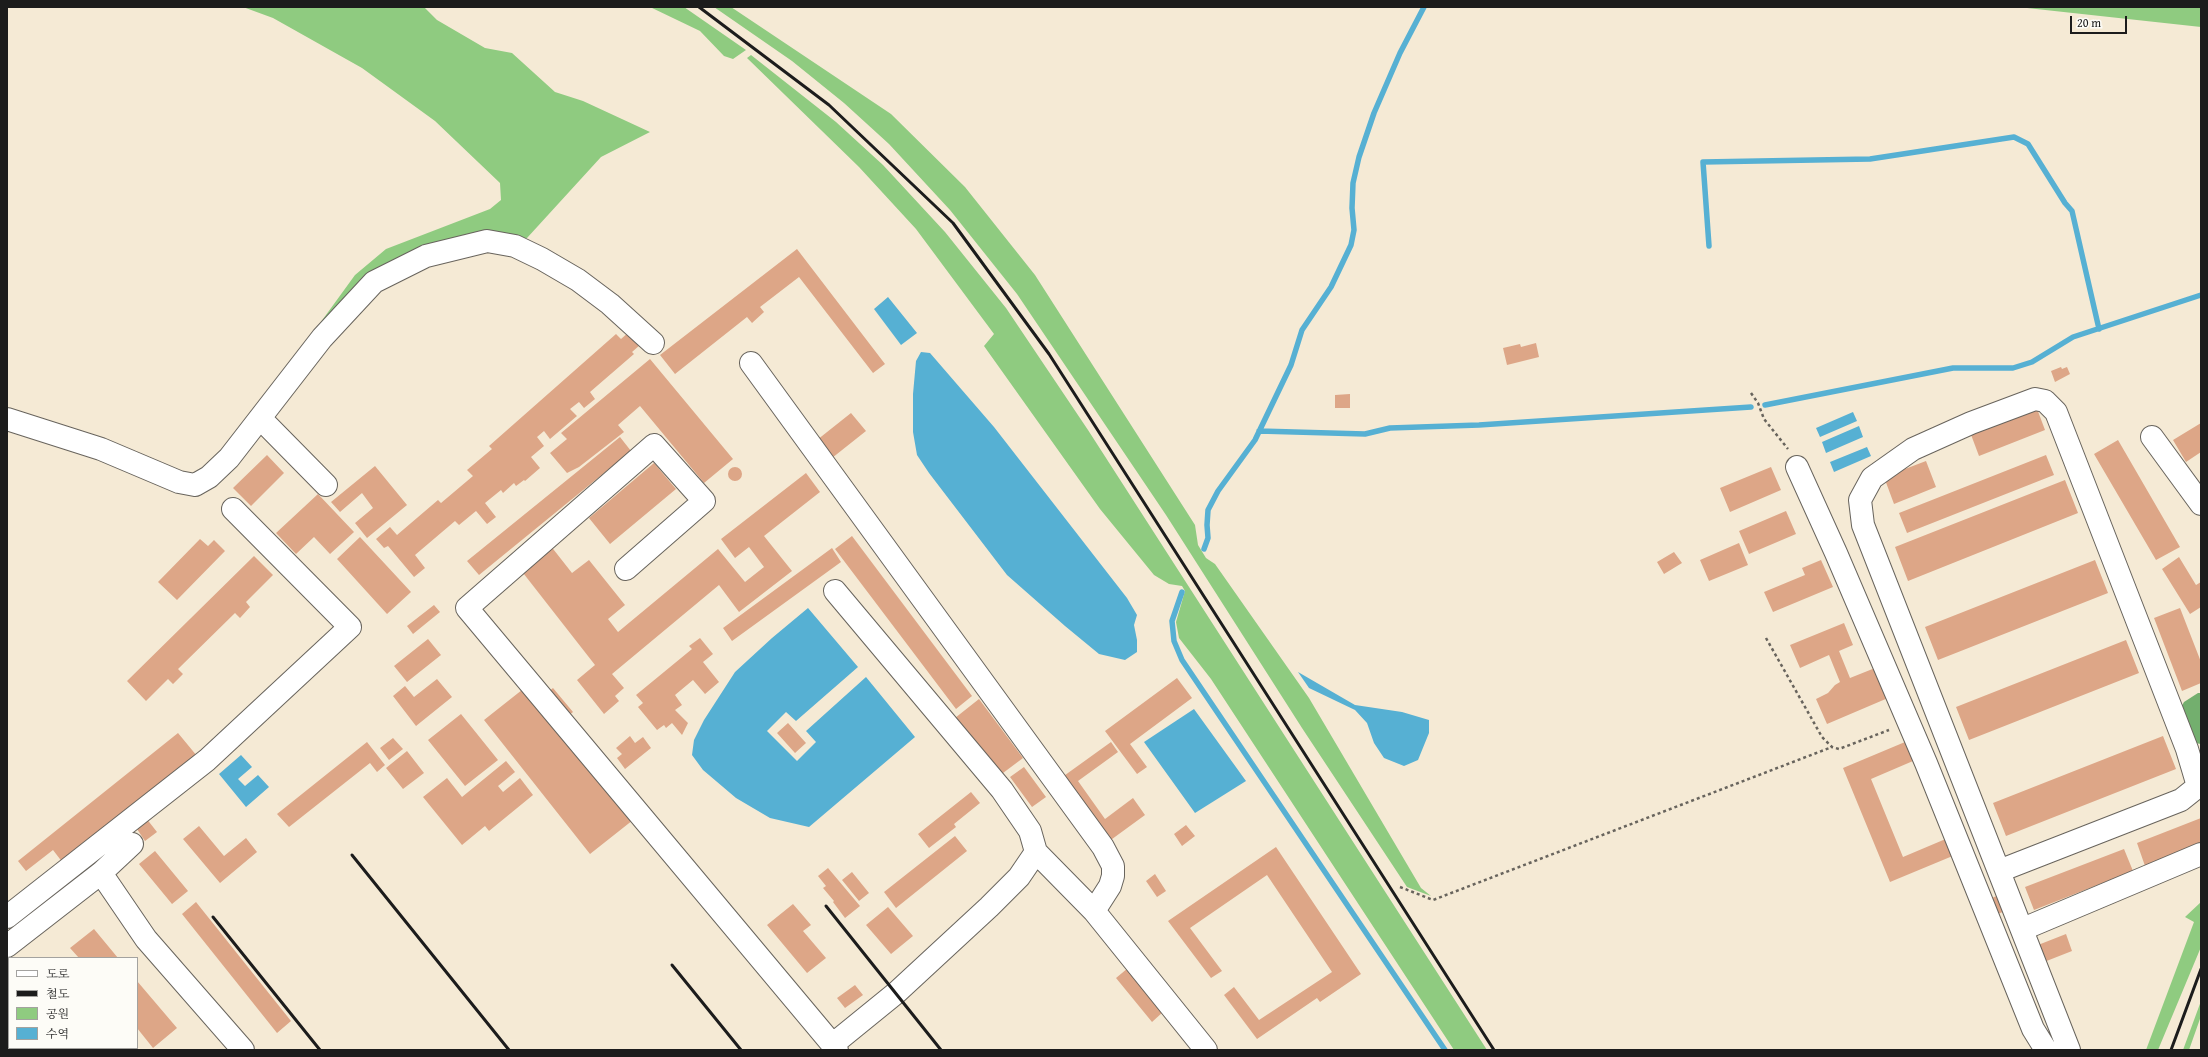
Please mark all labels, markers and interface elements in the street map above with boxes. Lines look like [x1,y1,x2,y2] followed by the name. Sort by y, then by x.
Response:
[2072,8,2129,34] scale bar
[2077,14,2101,31] text: 20 m
[8,957,138,1049] legend
[46,965,69,982] text: 도로
[46,985,69,1002] text: 철도
[46,1005,69,1022] text: 공원
[46,1025,69,1042] text: 수역

